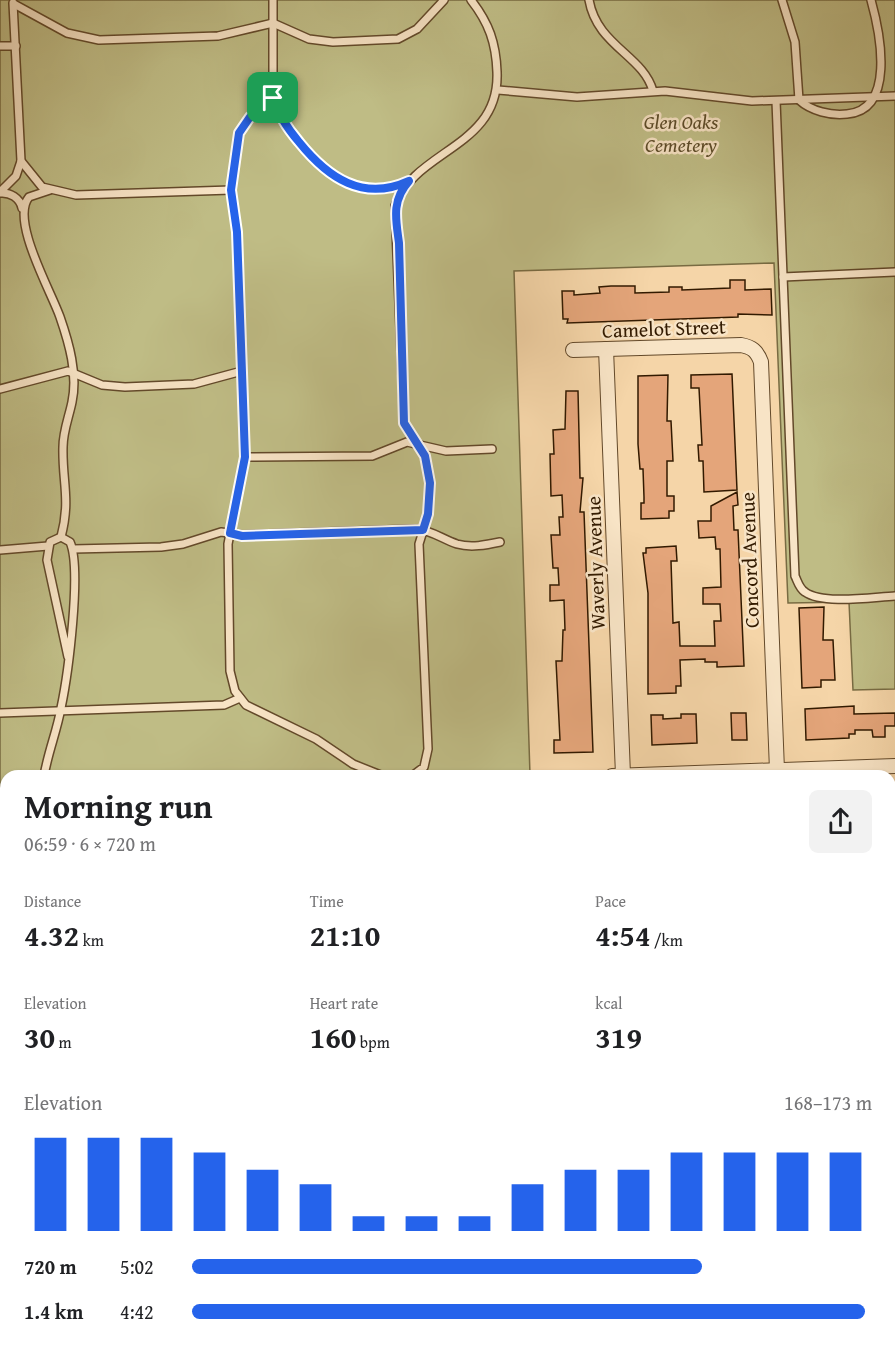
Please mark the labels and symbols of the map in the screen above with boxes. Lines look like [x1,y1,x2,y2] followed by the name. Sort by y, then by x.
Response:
[247,72,298,123] pin
[644,107,719,159] park label: Glen Oaks Cemetery
[602,311,726,345] street label: Camelot Street
[732,492,766,628] street label: Concord Avenue
[578,496,612,630] street label: Waverly Avenue

